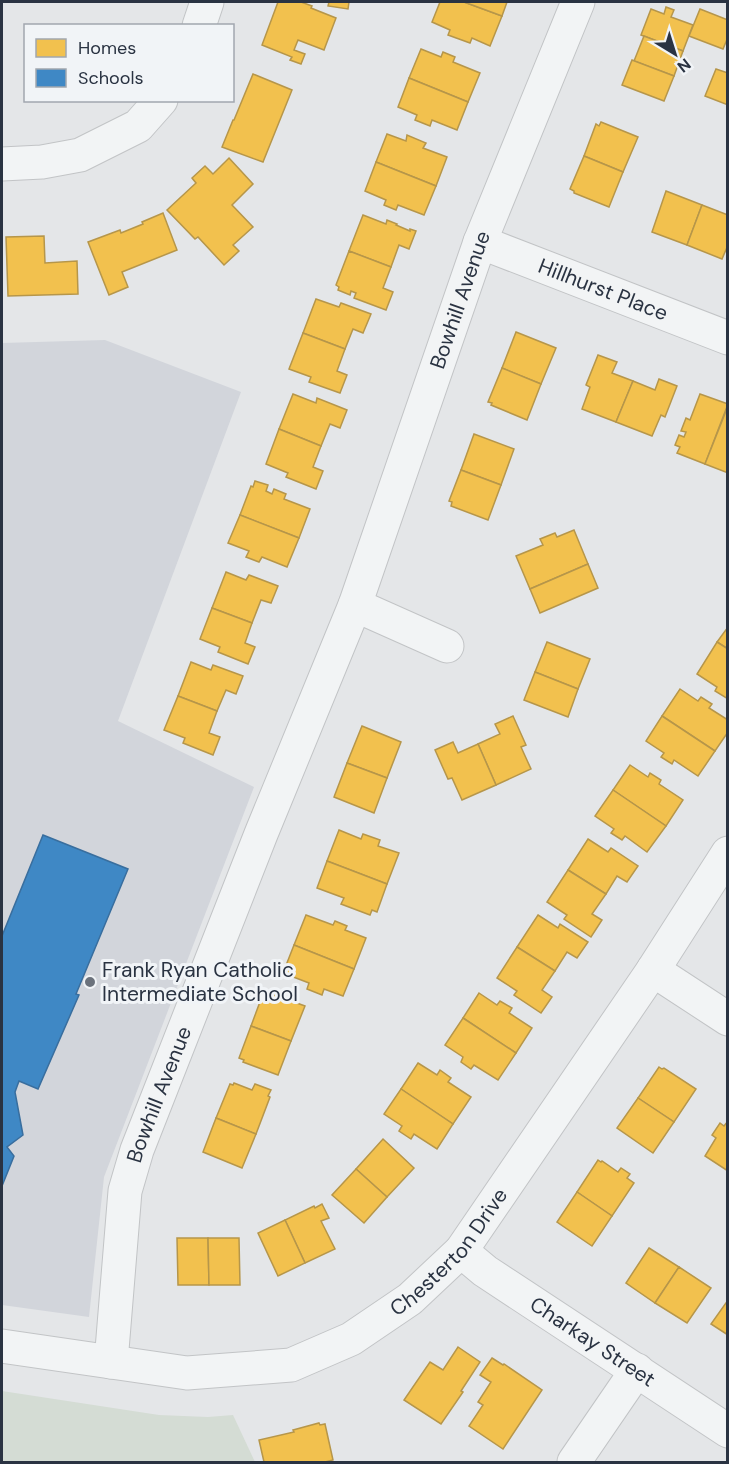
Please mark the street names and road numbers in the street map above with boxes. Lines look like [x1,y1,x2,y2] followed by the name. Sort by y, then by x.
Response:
[423,227,497,373] street label: Bowhill Avenue
[534,252,672,327] street label: Hillhurst Place
[120,1022,198,1166] street label: Bowhill Avenue
[385,1182,514,1323] street label: Chesterton Drive
[524,1290,661,1393] street label: Charkay Street

